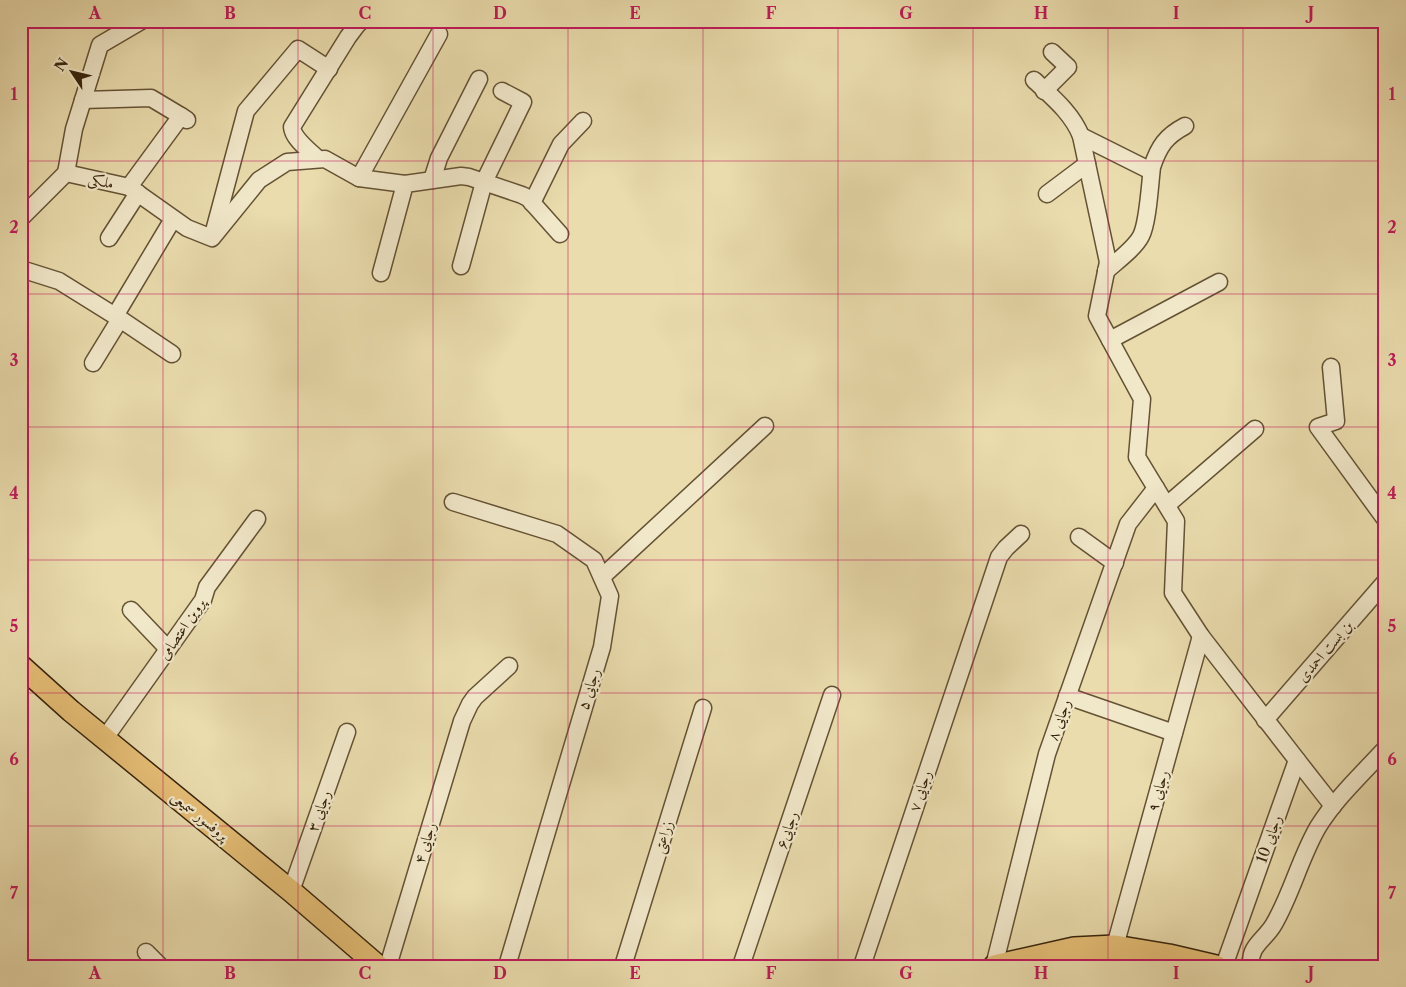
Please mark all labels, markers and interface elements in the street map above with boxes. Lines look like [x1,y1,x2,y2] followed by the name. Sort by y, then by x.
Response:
[88,3,102,23] text: A
[224,3,236,23] text: B
[359,3,371,23] text: C
[493,3,507,23] text: D
[629,3,641,23] text: E
[766,3,777,23] text: F
[899,3,913,23] text: G
[1034,3,1048,23] text: H
[1173,3,1180,23] text: I
[1305,3,1314,23] text: J
[48,48,98,98] north arrow
[50,54,72,75] text: N
[10,84,18,104] text: 1
[1388,84,1396,104] text: 1
[86,168,116,195] street label: ملکی
[9,217,19,237] text: 2
[1387,217,1397,237] text: 2
[9,350,19,370] text: 3
[1387,350,1397,370] text: 3
[9,483,19,503] text: 4
[1387,483,1397,503] text: 4
[154,593,211,664] street label: پروین اعتصامی
[10,616,19,636] text: 5
[1293,616,1357,686] street label: بن بست احمدی
[1388,616,1397,636] text: 5
[573,666,605,712] street label: رجایی ۵
[1043,697,1075,743] street label: رجایی ۸
[9,749,19,769] text: 6
[1387,749,1397,769] text: 6
[904,768,936,814] street label: رجایی ۷
[1143,768,1173,814] street label: رجایی ۹
[166,787,234,847] street label: پروفسور سمیعی
[303,788,335,834] street label: رجایی ۳
[771,809,803,851] street label: رجایی۶
[1252,812,1286,866] street label: رجایی 10
[649,818,678,856] street label: زراعتی
[409,820,441,866] street label: رجایی ۴
[10,883,19,903] text: 7
[1388,883,1397,903] text: 7
[88,963,102,983] text: A
[224,963,236,983] text: B
[359,963,371,983] text: C
[493,963,507,983] text: D
[629,963,641,983] text: E
[766,963,777,983] text: F
[899,963,913,983] text: G
[1034,963,1048,983] text: H
[1173,963,1180,983] text: I
[1305,963,1314,983] text: J

